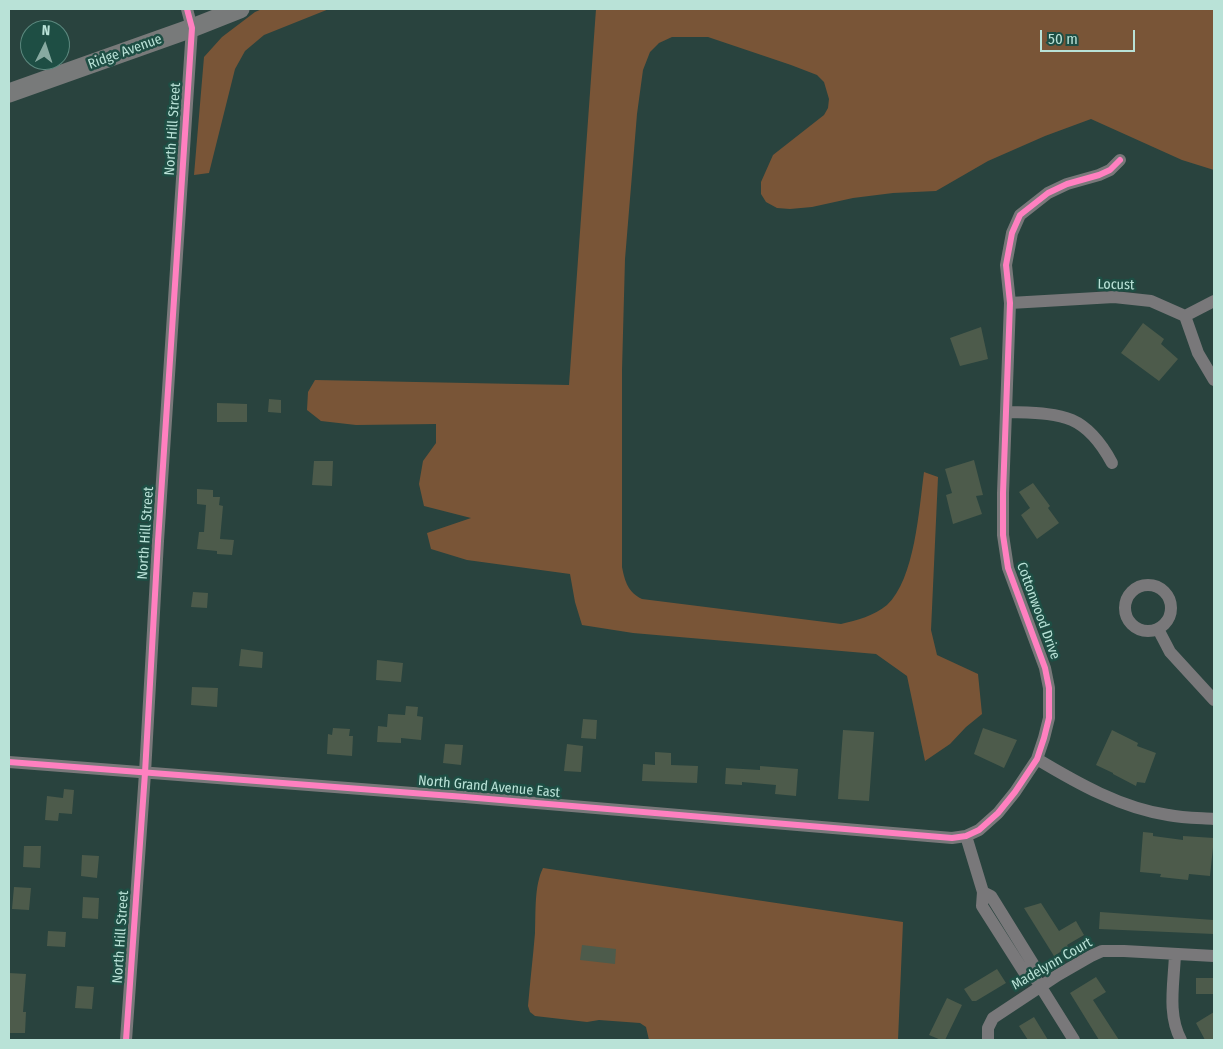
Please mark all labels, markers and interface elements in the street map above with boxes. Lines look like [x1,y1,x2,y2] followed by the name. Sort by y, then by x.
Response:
[20,20,70,70] north arrow
[1043,20,1138,52] scale bar
[41,22,51,39] text: N
[1048,30,1078,48] text: 50 m
[86,31,164,73] street label: Ridge Avenue
[161,82,185,176] street label: North Hill Street
[1097,276,1135,294] street label: Locust
[134,486,158,580] street label: North Hill Street
[1013,560,1063,662] street label: Cottonwood Drive
[417,772,561,802] street label: North Grand Avenue East
[109,890,133,984] street label: North Hill Street
[1009,934,1095,994] street label: Madelynn Court

